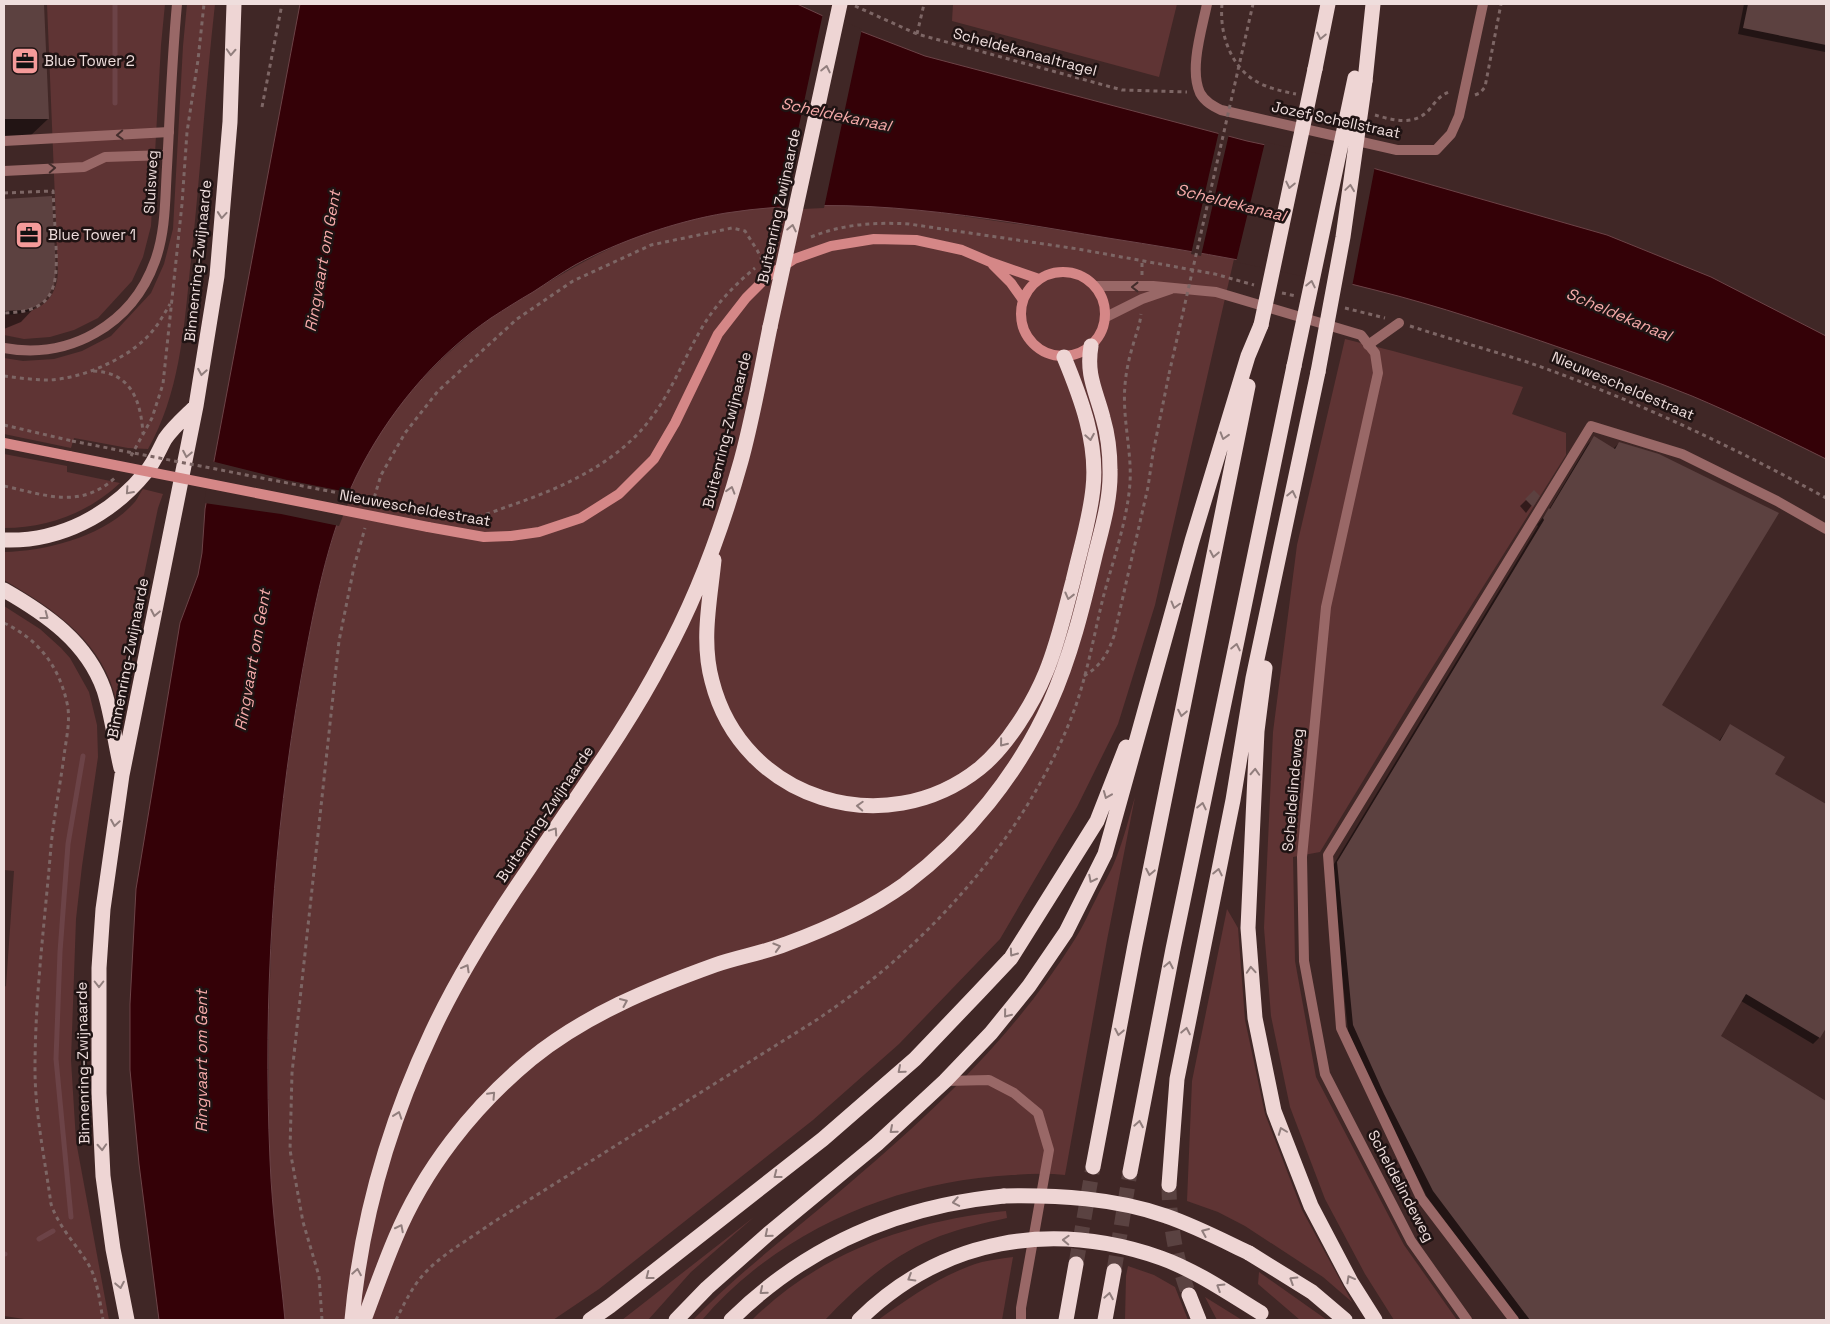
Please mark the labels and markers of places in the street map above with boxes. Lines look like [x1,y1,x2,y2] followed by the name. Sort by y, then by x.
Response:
[10,46,40,76] office icon: Blue Tower 2
[44,51,135,70] place label: Blue Tower 2
[14,220,44,250] office icon: Blue Tower 1
[48,225,136,244] place label: Blue Tower 1

